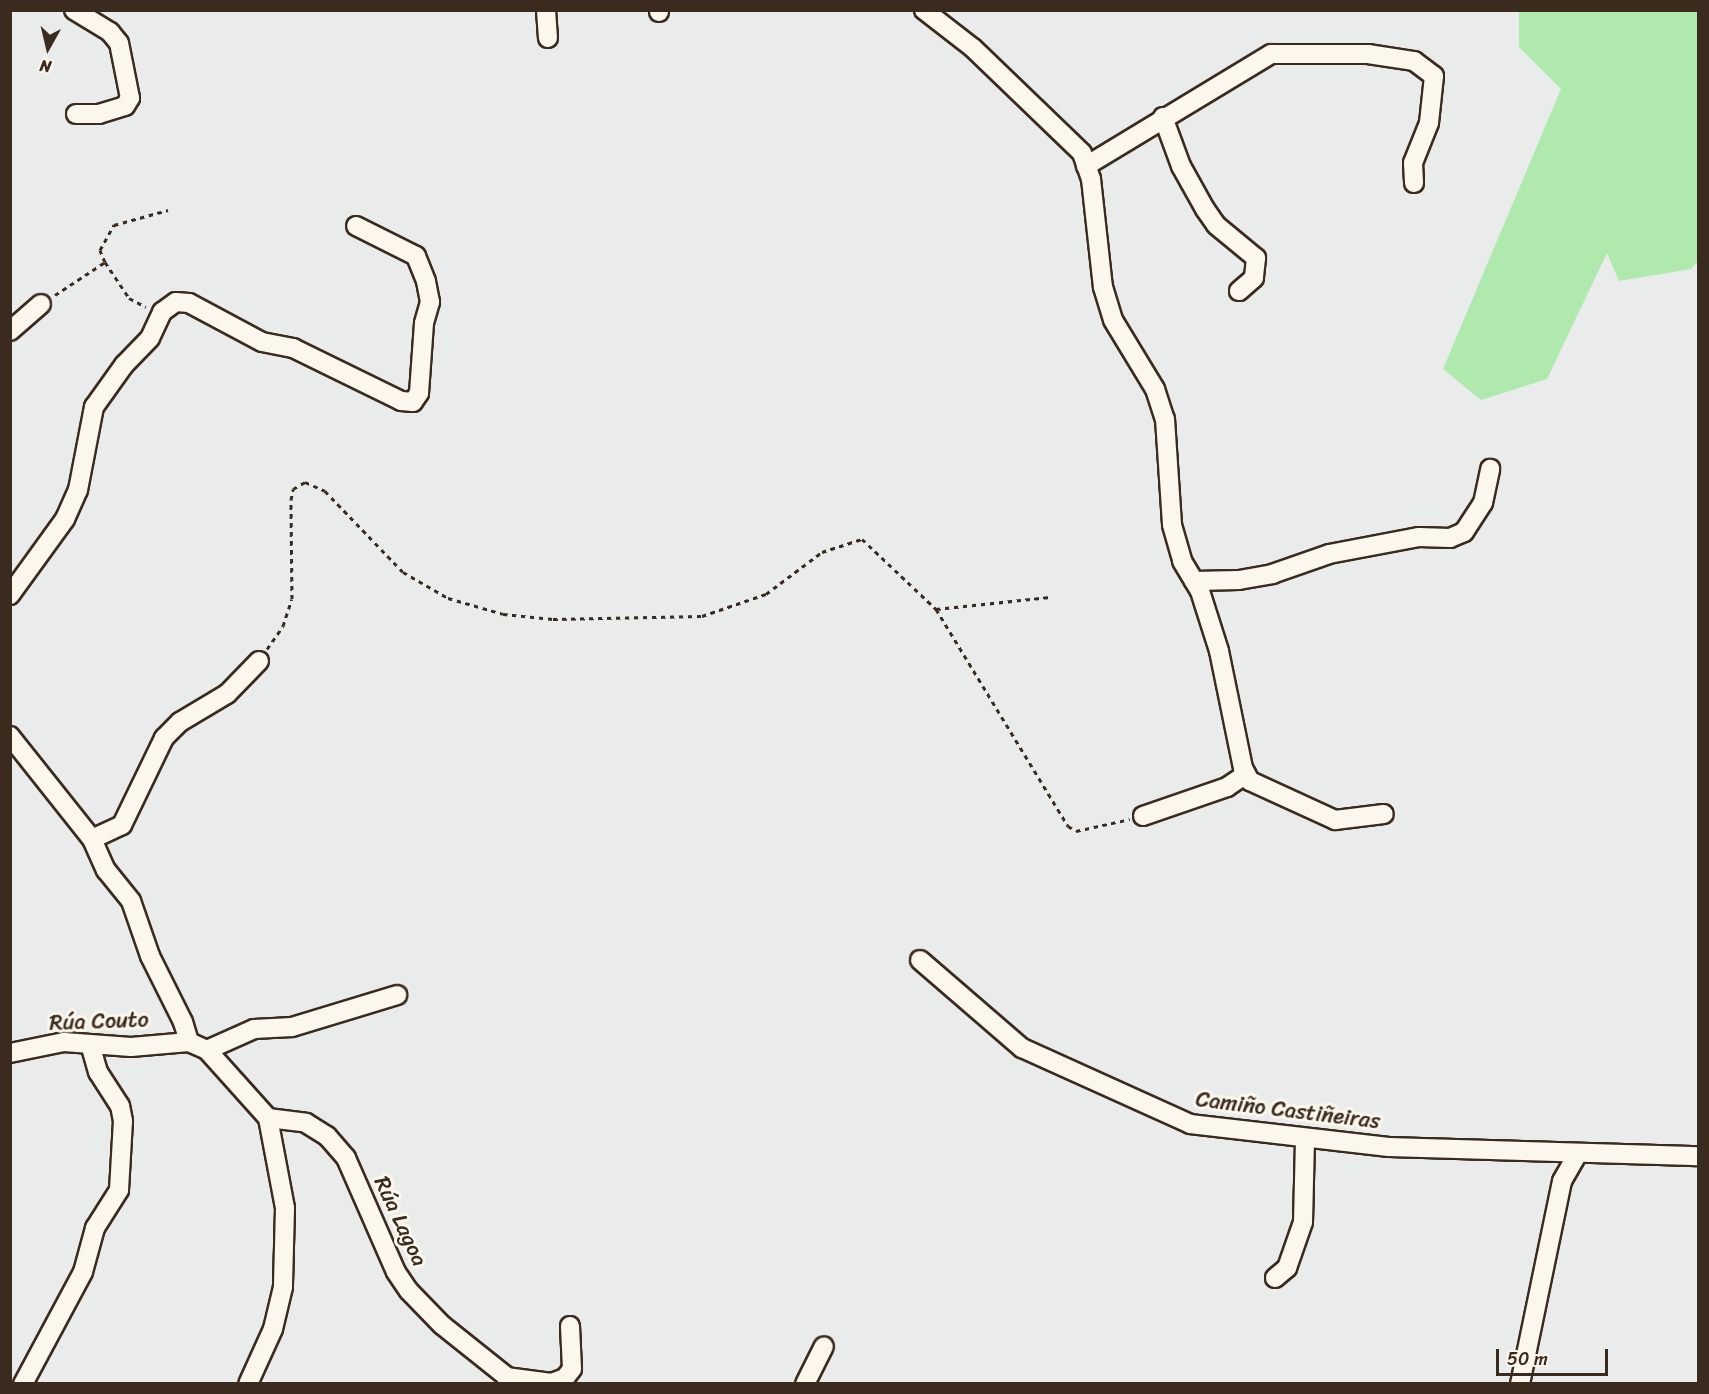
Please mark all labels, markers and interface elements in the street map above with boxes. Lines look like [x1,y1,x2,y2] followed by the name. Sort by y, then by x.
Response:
[18,18,78,78] north arrow
[38,51,53,81] text: N
[49,1006,149,1036] street label: Rúa Couto
[1194,1086,1382,1134] street label: Camiño Castiñeiras
[369,1172,433,1270] street label: Rúa Lagoa
[1499,1337,1612,1375] scale bar
[1507,1343,1548,1375] text: 50 m

